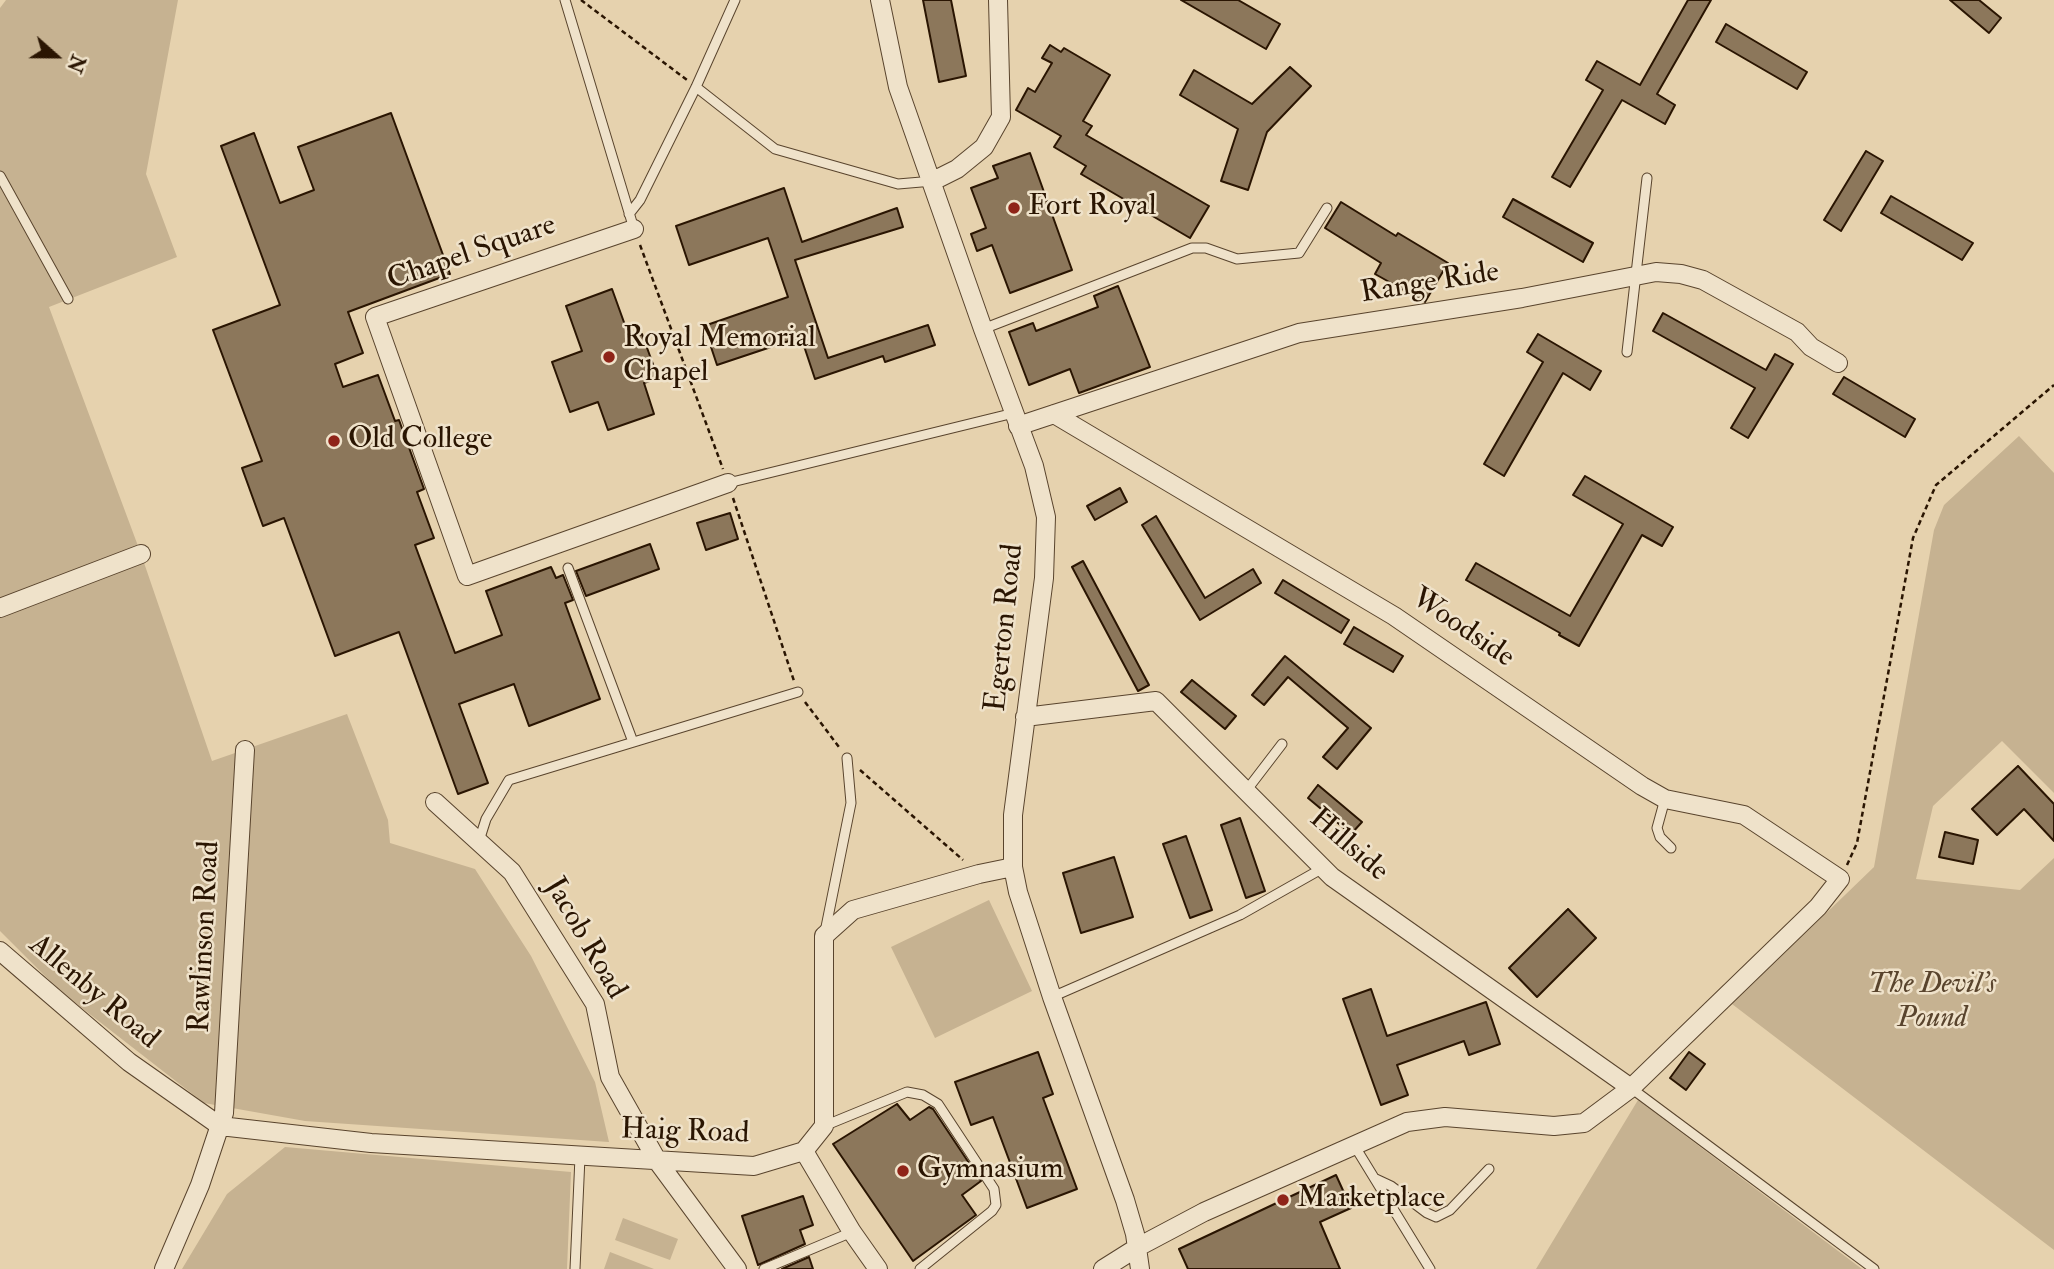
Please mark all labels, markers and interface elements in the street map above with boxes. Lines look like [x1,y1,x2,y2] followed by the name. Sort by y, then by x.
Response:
[21,21,91,91] north arrow
[61,51,90,76] text: N
[1028,190,1156,226] place label: Fort Royal
[1006,200,1022,216] marker: Fort Royal
[383,208,561,300] street label: Chapel Square
[1358,255,1502,313] street label: Range Ride
[623,322,816,392] place label: Royal Memorial Chapel
[601,349,617,365] marker: Royal Memorial Chapel
[348,423,492,459] place label: Old College
[326,433,342,449] marker: Old College
[979,542,1033,714] street label: Egerton Road
[1403,581,1521,677] street label: Woodside
[1301,802,1395,890] street label: Hillside
[183,840,229,1034] street label: Rawlinson Road
[535,872,633,1006] street label: Jacob Road
[21,928,165,1058] street label: Allenby Road
[1868,968,1996,1038] park label: The Devil's Pound
[620,1113,750,1153] street label: Haig Road
[917,1153,1063,1189] place label: Gymnasium
[895,1163,911,1179] marker: Gymnasium
[1297,1182,1445,1218] place label: Marketplace
[1275,1192,1291,1208] marker: Marketplace

